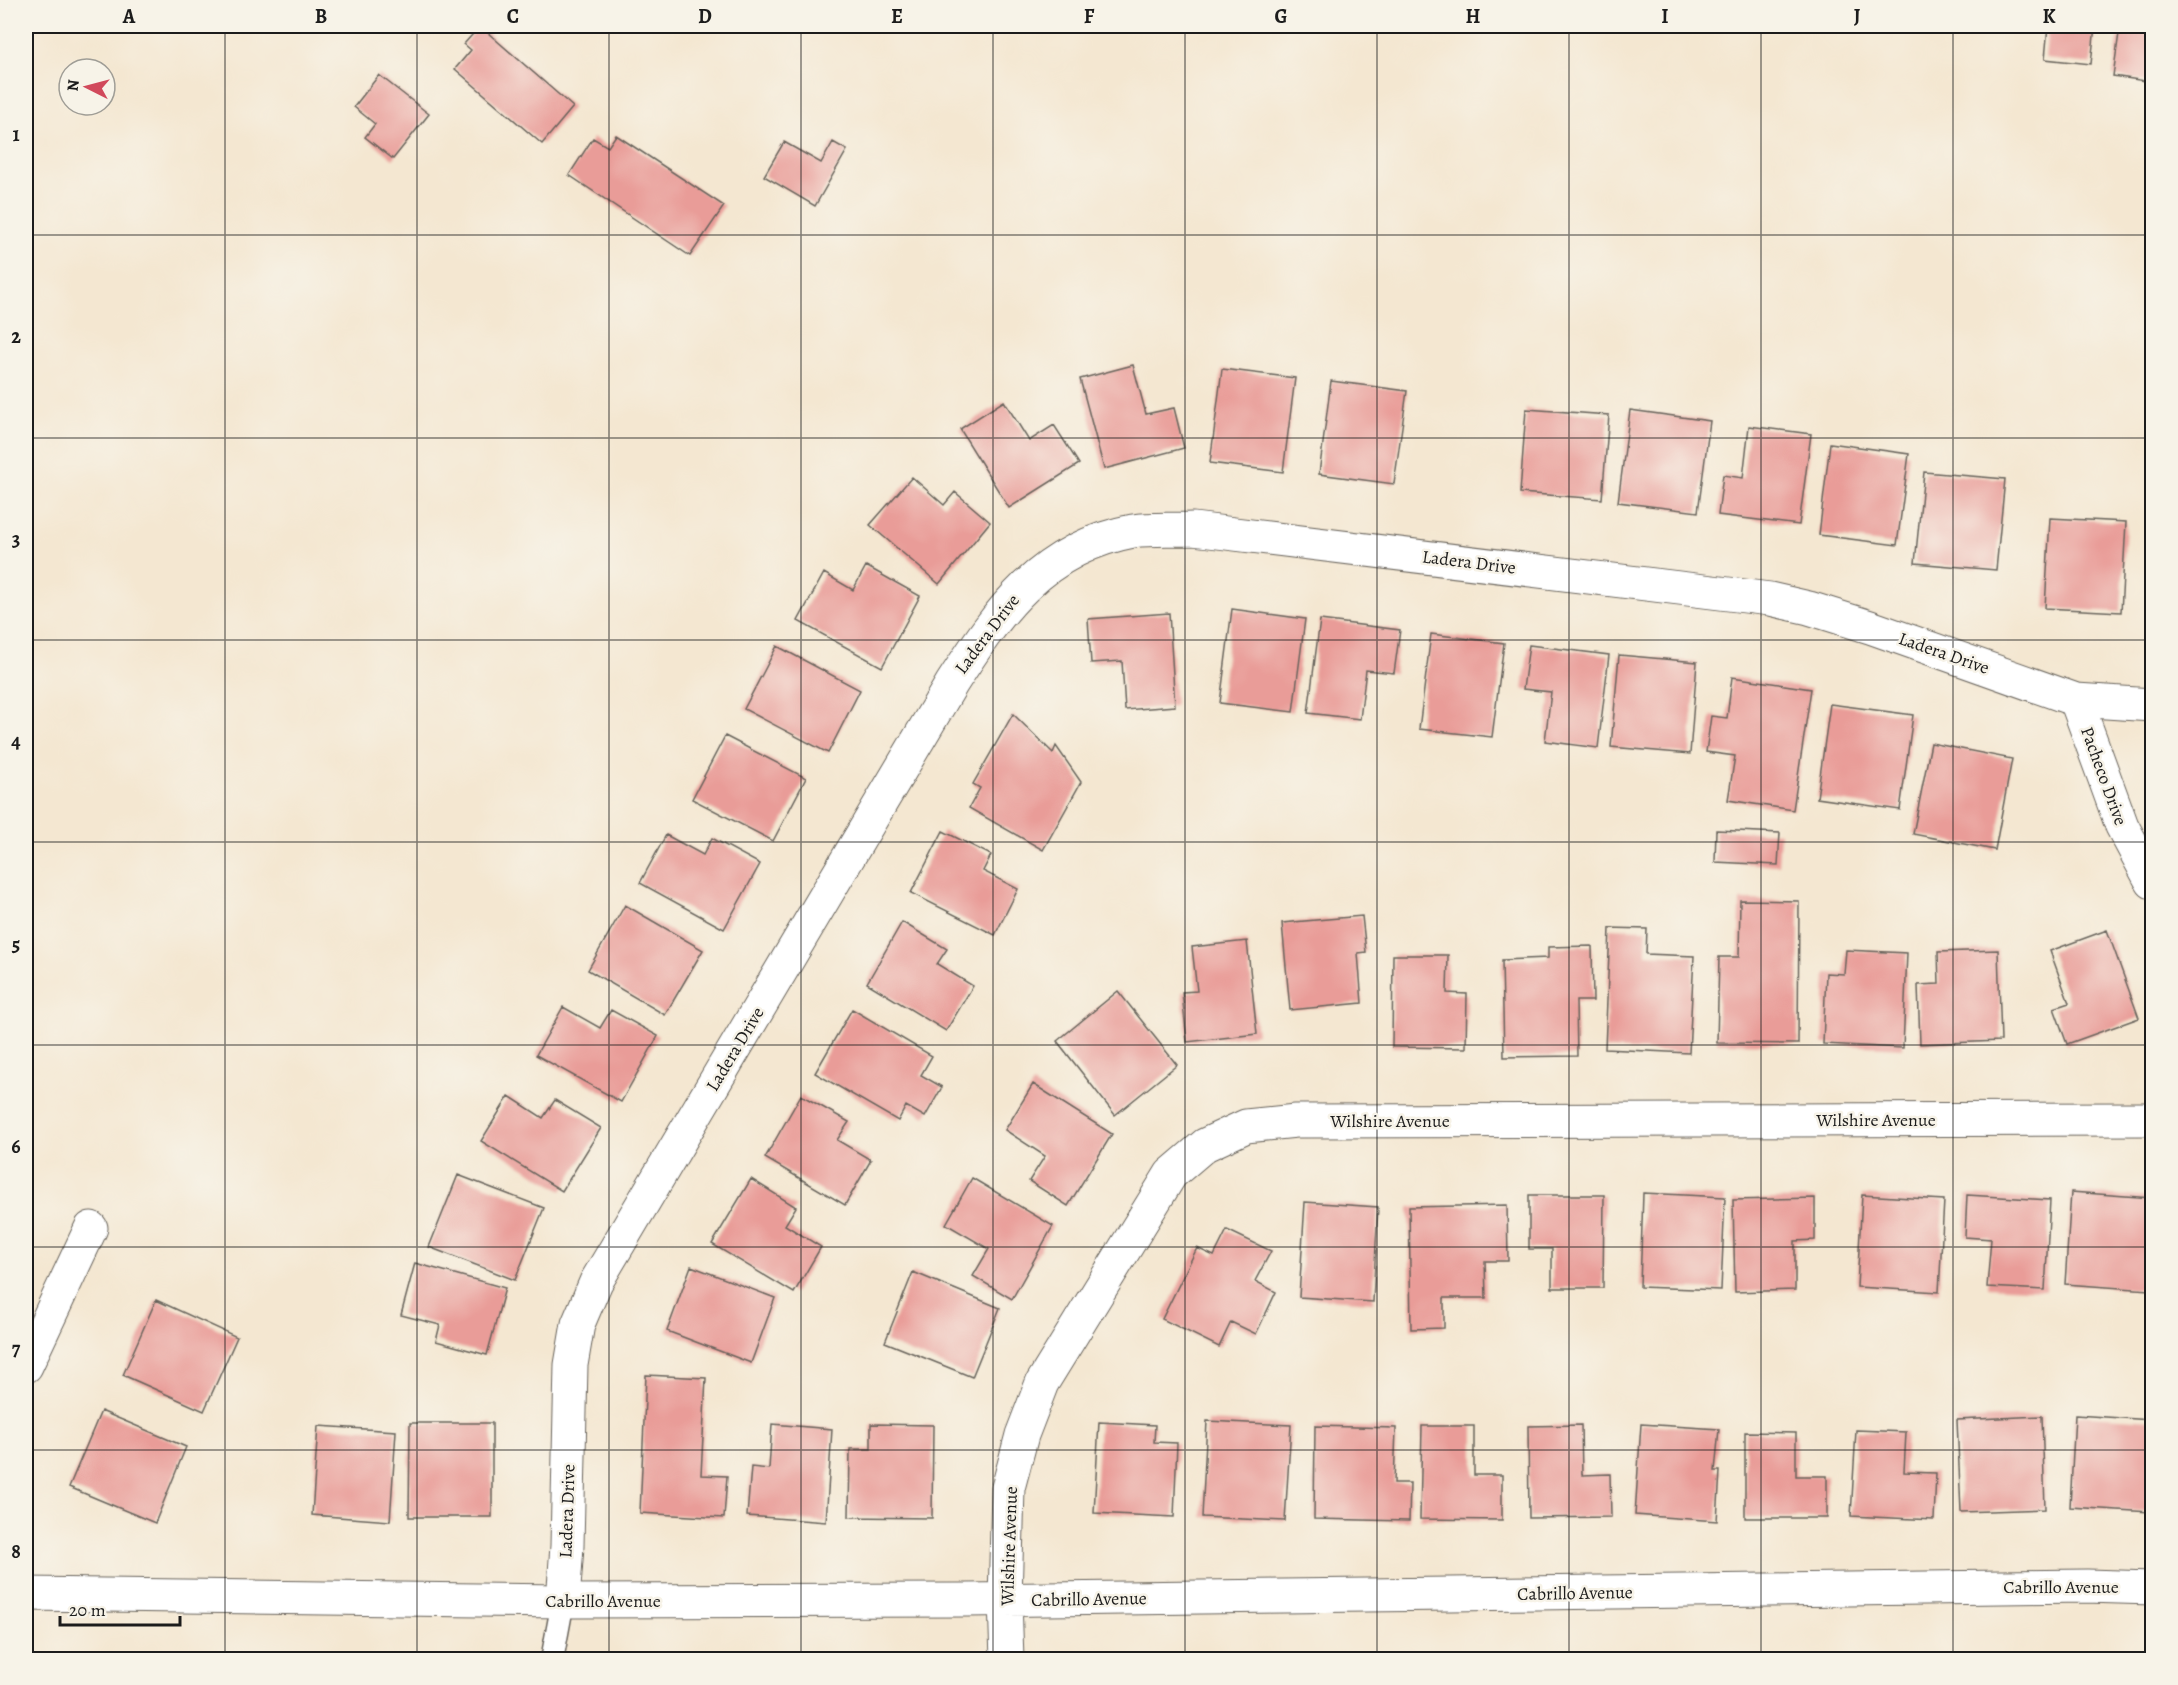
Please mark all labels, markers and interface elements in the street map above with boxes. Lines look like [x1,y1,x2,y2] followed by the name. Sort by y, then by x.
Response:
[122,3,136,30] text: A
[315,3,327,30] text: B
[507,3,519,30] text: C
[698,3,712,30] text: D
[891,3,903,30] text: E
[1084,3,1095,30] text: F
[1274,3,1288,30] text: G
[1466,3,1481,30] text: H
[1661,3,1669,30] text: I
[1854,3,1861,30] text: J
[2042,3,2056,30] text: K
[57,57,117,117] north arrow
[62,78,85,92] text: N
[12,121,20,148] text: 1
[11,323,21,350] text: 2
[12,526,20,553] text: 3
[1421,544,1517,580] street label: Ladera Drive
[949,589,1025,679] street label: Ladera Drive
[1895,626,1993,680] street label: Ladera Drive
[2075,723,2133,829] street label: Pacheco Drive
[11,728,21,755] text: 4
[12,931,20,958] text: 5
[700,1002,770,1096] street label: Ladera Drive
[1815,1108,1936,1132] street label: Wilshire Avenue
[1329,1109,1450,1133] street label: Wilshire Avenue
[11,1133,21,1160] text: 6
[12,1335,21,1362] text: 7
[553,1463,581,1559] street label: Ladera Drive
[995,1486,1023,1607] street label: Wilshire Avenue
[11,1538,21,1565] text: 8
[2003,1575,2119,1599] street label: Cabrillo Avenue
[1517,1580,1633,1606] street label: Cabrillo Avenue
[1031,1586,1147,1612] street label: Cabrillo Avenue
[60,1589,180,1627] scale bar
[545,1589,661,1613] street label: Cabrillo Avenue
[69,1598,106,1622] text: 20 m

